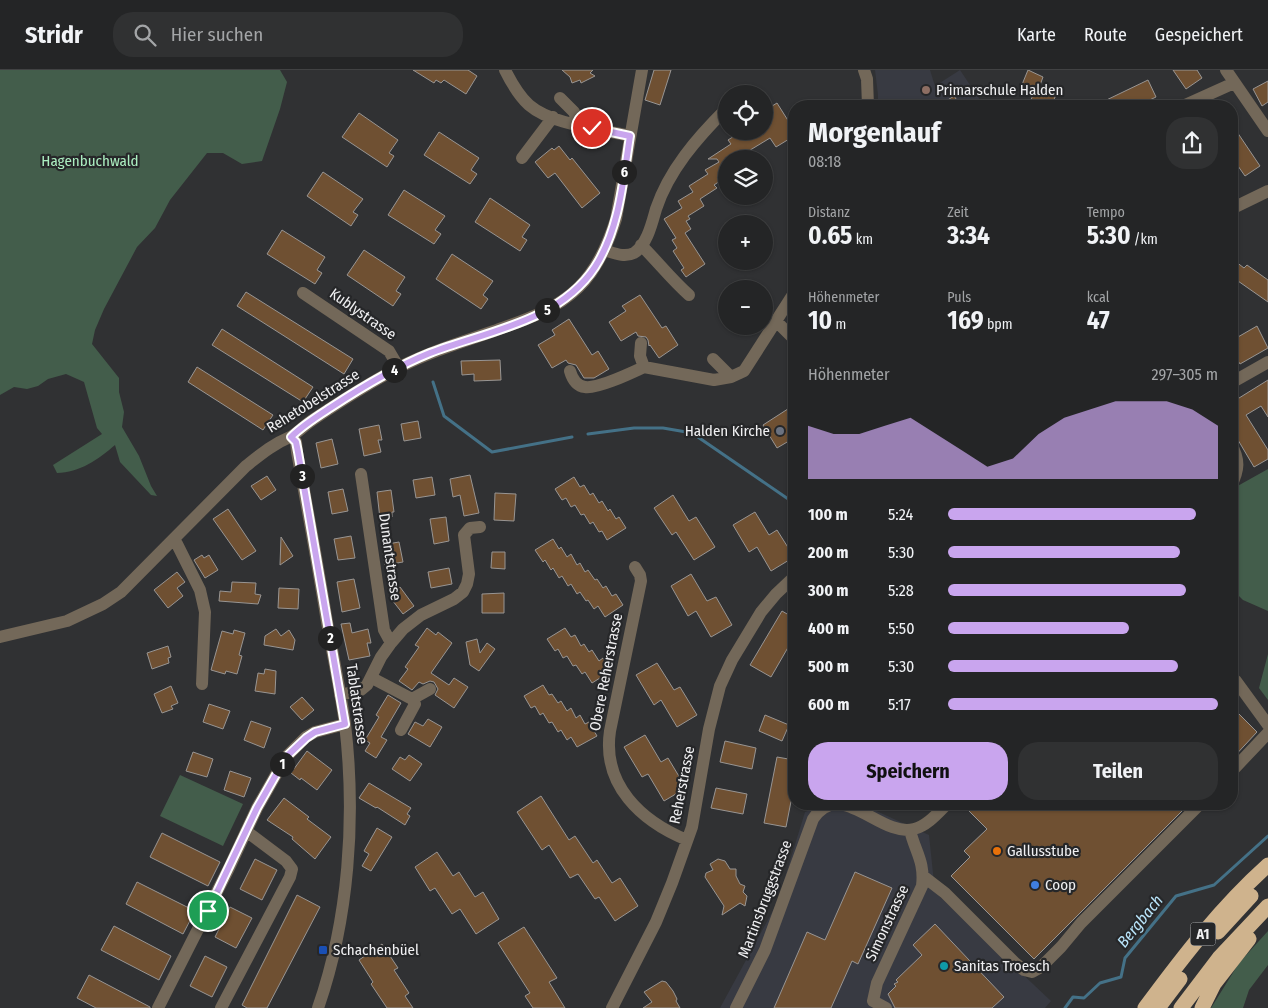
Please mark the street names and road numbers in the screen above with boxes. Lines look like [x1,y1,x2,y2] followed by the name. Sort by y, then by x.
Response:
[326,284,400,344] street label: Kublystrasse
[263,365,363,437] street label: Rehetobelstrasse
[375,512,405,602] street label: Dunantstrasse
[586,612,626,732] street label: Obere Reherstrasse
[342,663,372,745] street label: Tablatstrasse
[666,744,698,826] street label: Reherstrasse
[734,838,796,960] street label: Martinsbruggstrasse
[862,882,912,964] street label: Simonstrasse
[1190,922,1216,946] road number: A1

